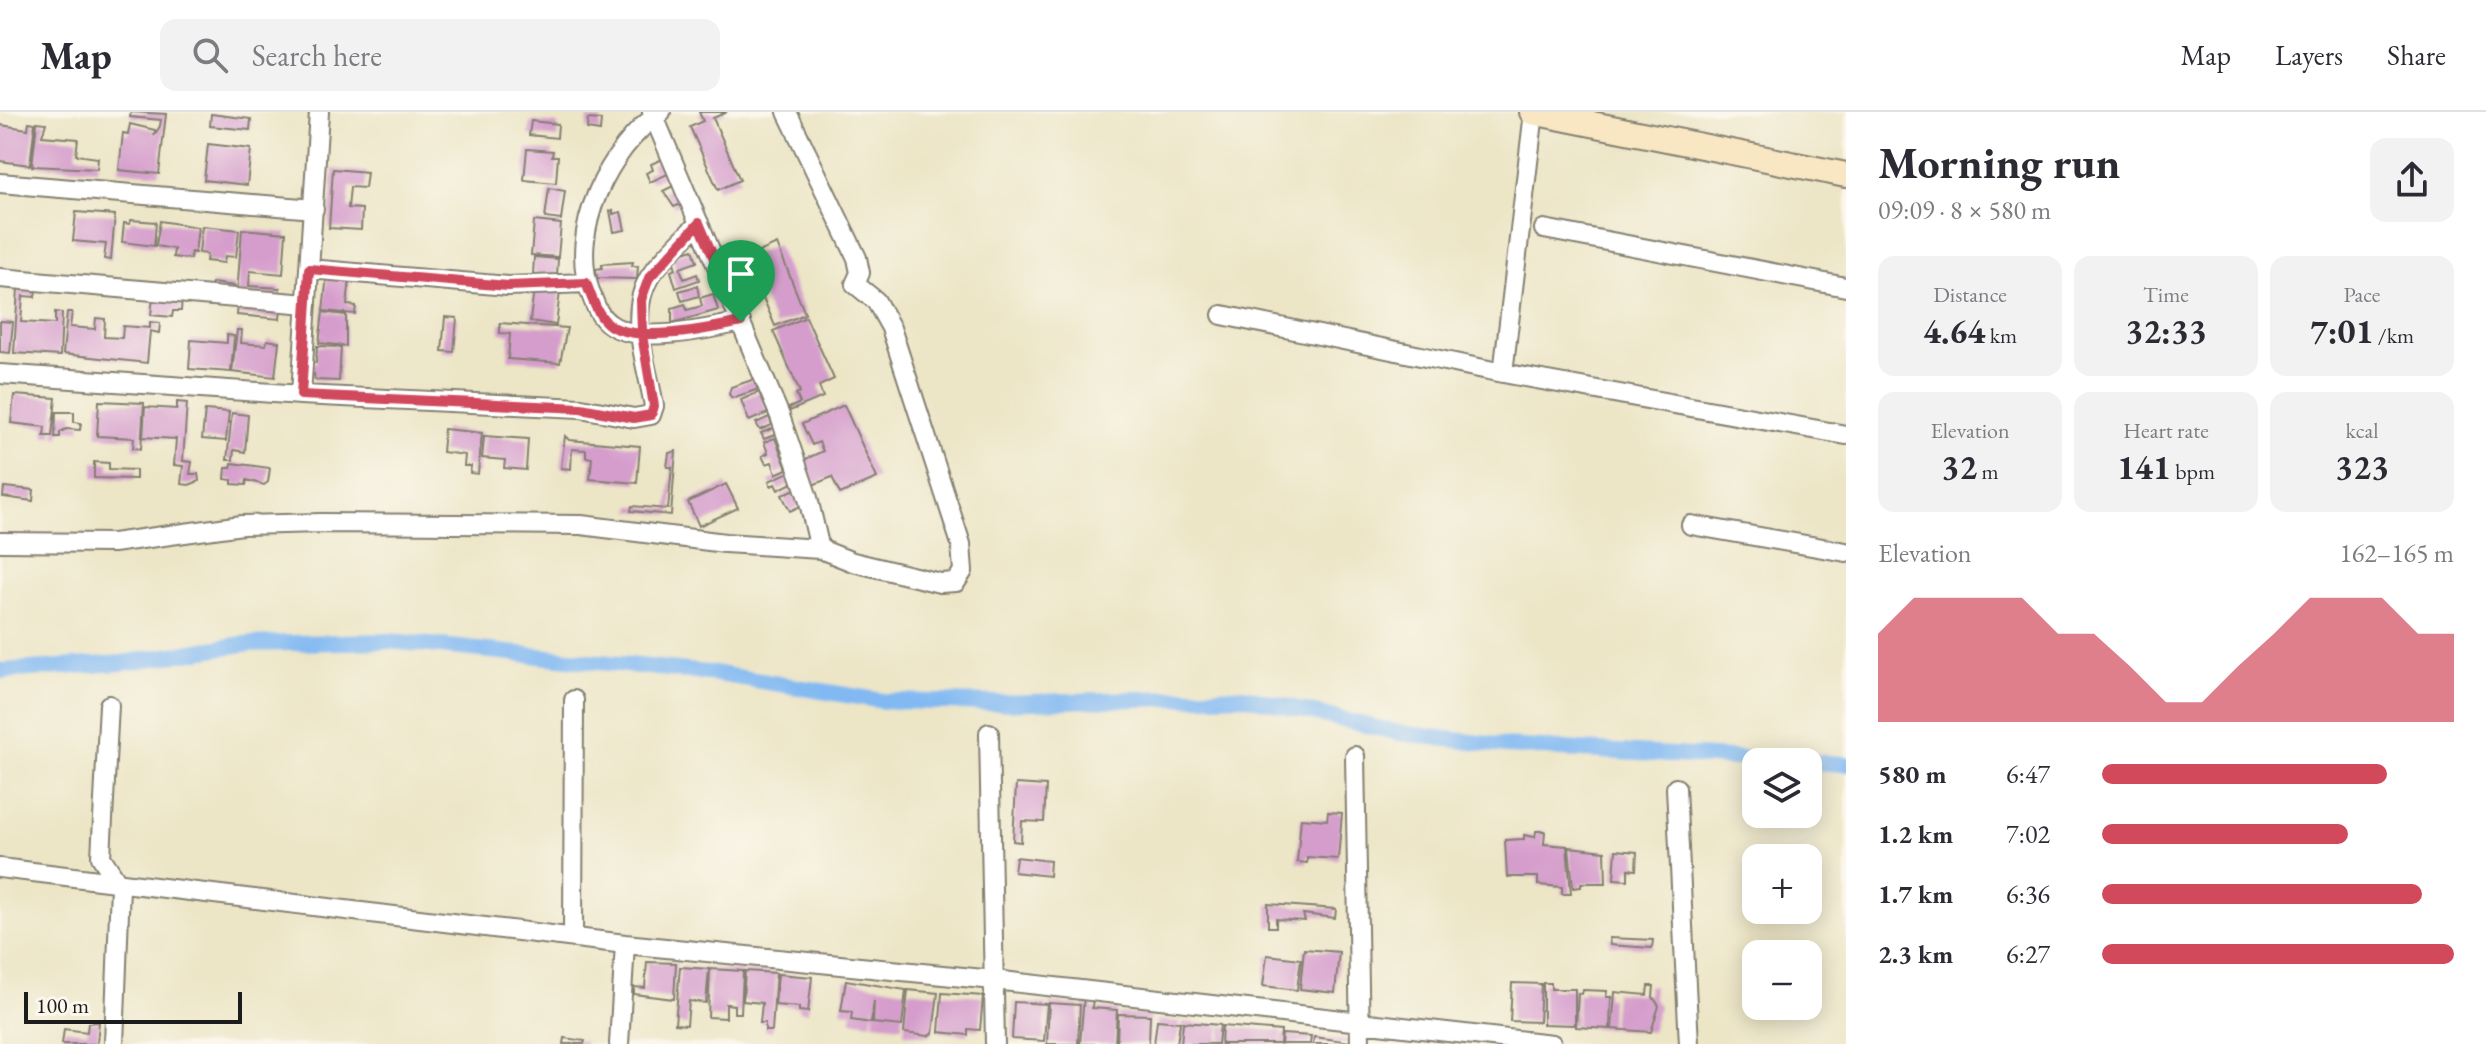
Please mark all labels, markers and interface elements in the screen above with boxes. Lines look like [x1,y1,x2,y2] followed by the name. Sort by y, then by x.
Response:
[160,19,720,91] search box
[40,31,112,80] text: Map
[188,33,232,77] icon: search
[252,36,382,75] text: Search here
[2181,37,2231,73] text: Map
[2275,37,2343,73] text: Layers
[2387,37,2446,73] text: Share
[1878,134,2120,191] text: Morning run
[2370,138,2454,222] button: share
[1878,193,2051,227] text: 09:09 · 8 × 580 m
[707,240,775,322] pin
[719,252,763,296] icon: arrive
[1933,280,2007,309] text: Distance
[2143,280,2189,309] text: Time
[2344,280,2380,309] text: Pace
[1923,309,1985,353] text: 4.64
[2125,309,2207,353] text: 32:33
[2310,309,2373,353] text: 7:01
[1985,321,2017,350] text: km
[2373,321,2414,350] text: /km
[1930,416,2010,445] text: Elevation
[2123,416,2209,445] text: Heart rate
[2345,416,2379,445] text: kcal
[1941,445,1977,489] text: 32
[2117,445,2171,489] text: 141
[2335,445,2389,489] text: 323
[1977,457,1999,486] text: m
[2171,457,2215,486] text: bpm
[1878,536,1972,570] text: Elevation
[2339,536,2454,570] text: 162–165 m
[1742,748,1822,1020] map controls
[1742,748,1822,828] button: layers
[1878,757,1946,791] text: 580 m
[2006,757,2050,791] text: 6:47
[1878,817,1953,851] text: 1.2 km
[2006,817,2050,851] text: 7:02
[1742,844,1822,924] button: +
[1878,877,1953,911] text: 1.7 km
[2006,877,2050,911] text: 6:36
[1878,937,1953,971] text: 2.3 km
[2006,937,2050,971] text: 6:27
[1742,940,1822,1020] button: −
[24,988,242,1024] scale bar
[36,991,89,1020] text: 100 m

